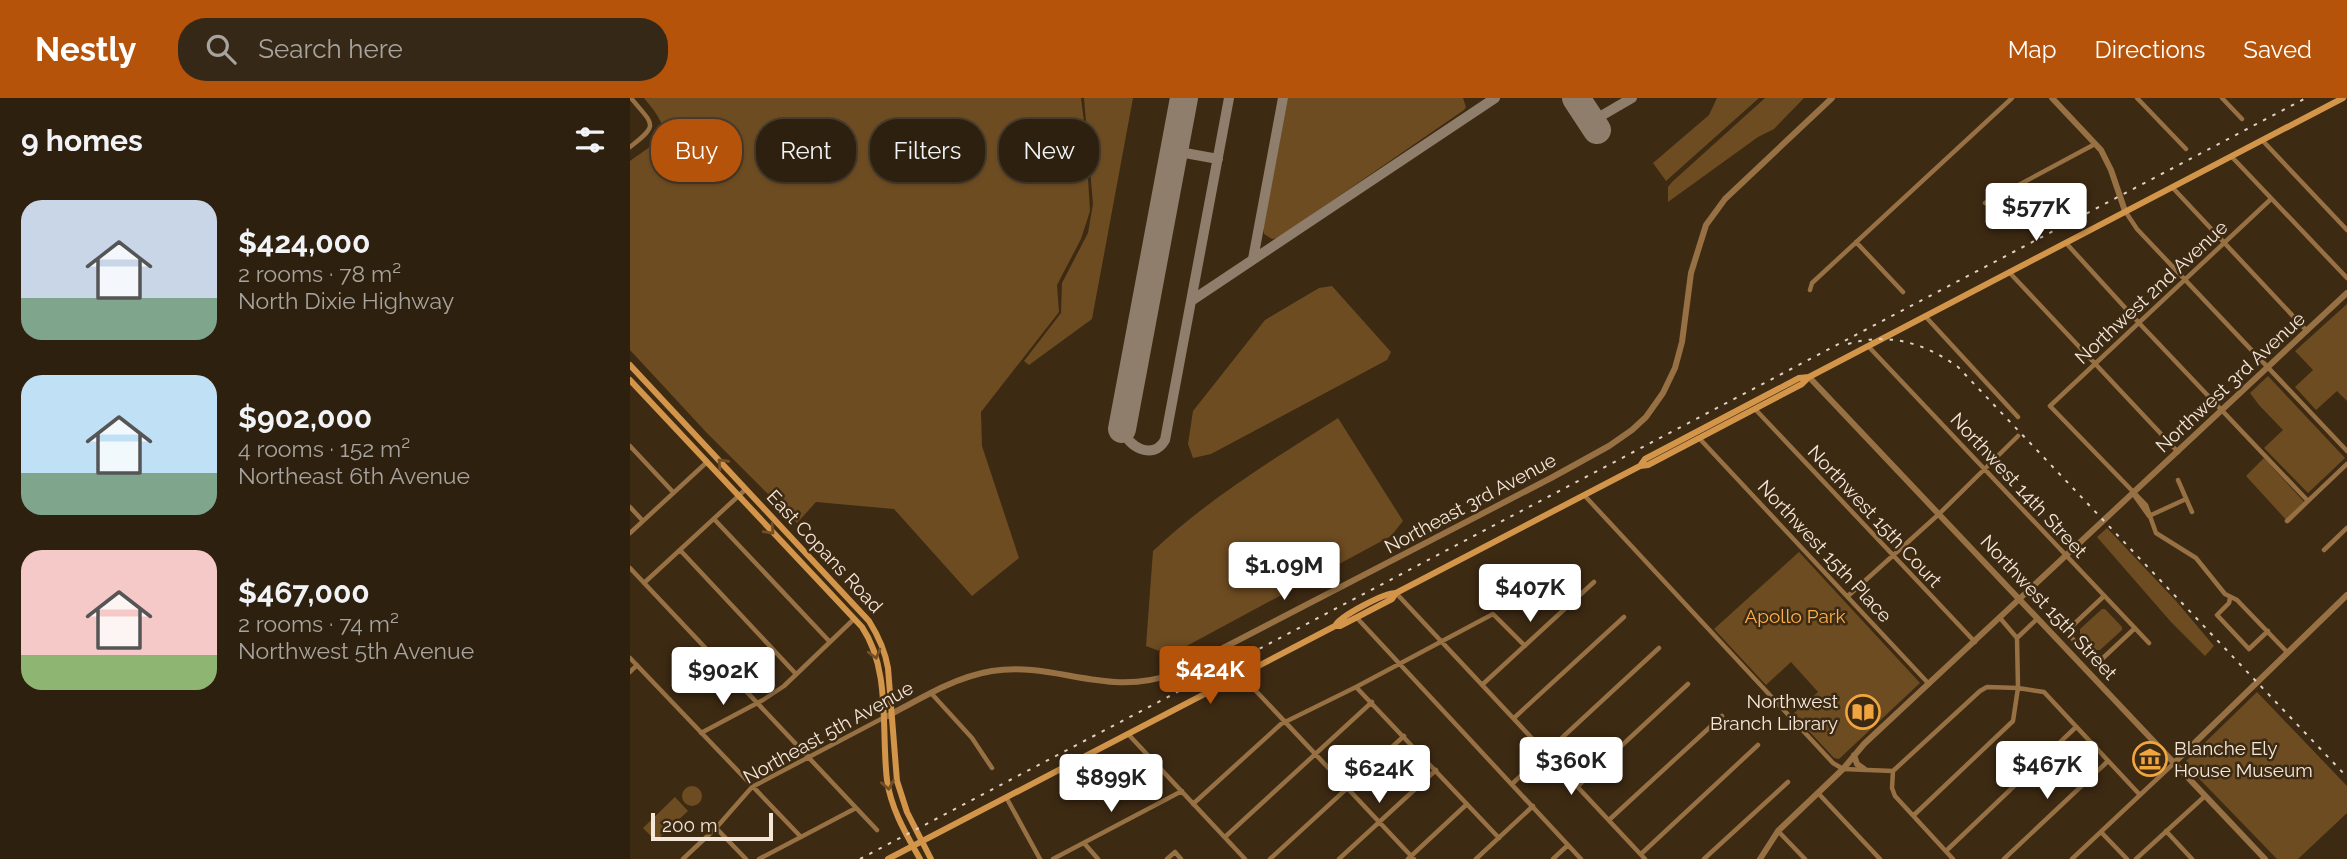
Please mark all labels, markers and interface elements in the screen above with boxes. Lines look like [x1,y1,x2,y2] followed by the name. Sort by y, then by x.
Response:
[178,18,668,81] search box
[35,30,136,69] text: Nestly
[202,30,240,68] icon: search
[258,34,403,64] text: Search here
[2008,35,2057,64] text: Map
[2095,35,2205,64] text: Directions
[2243,35,2312,64] text: Saved
[651,119,742,182] chip: Buy
[756,119,856,182] chip: Rent
[870,119,985,182] chip: Filters
[999,119,1099,182] chip: New
[571,121,609,159] icon: filters
[21,123,143,158] text: 9 homes
[1987,184,2085,243] pin: $577K
[2002,192,2070,219] text: $577K
[2070,216,2232,368] street label: Northwest 2nd Avenue
[238,225,370,260] text: $424,000
[77,228,161,312] icon: home
[238,260,401,287] text: 2 rooms · 78 m²
[238,287,454,314] text: North Dixie Highway
[2151,307,2309,457] street label: Northwest 3rd Avenue
[238,400,372,435] text: $902,000
[77,403,161,487] icon: home
[1946,408,2092,562] street label: Northwest 14th Street
[238,435,410,462] text: 4 rooms · 152 m²
[1804,441,1947,592] street label: Northwest 15th Court
[1380,448,1560,558] street label: Northeast 3rd Avenue
[717,458,730,471] one-way arrow
[238,462,470,489] text: Northeast 6th Avenue
[1754,475,1896,627] street label: Northwest 15th Place
[763,485,887,617] street label: East Copans Road
[762,522,775,535] one-way arrow
[1976,530,2122,684] street label: Northwest 15th Street
[1227,542,1341,602] pin: $1.09M
[1245,551,1323,578] text: $1.09M
[1481,564,1579,624] pin: $407K
[1495,573,1565,600] text: $407K
[238,575,370,610] text: $467,000
[77,578,161,662] icon: home
[1744,605,1846,627] park label: Apollo Park
[238,610,399,637] text: 2 rooms · 74 m²
[238,637,474,664] text: Northwest 5th Avenue
[1161,646,1259,706] pin: $424K
[674,648,772,707] pin: $902K
[867,648,882,660] one-way arrow
[1175,655,1245,682] text: $424K
[688,656,758,683] text: $902K
[739,676,917,788] street label: Northeast 5th Avenue
[1710,690,1839,734] place label: Northwest Branch Library
[1844,693,1882,731] library icon: Northwest Branch Library
[2174,737,2313,781] place label: Blanche Ely House Museum
[1522,738,1620,797] pin: $360K
[2131,740,2169,778] museum icon: Blanche Ely House Museum
[1998,742,2096,801] pin: $467K
[1330,746,1428,805] pin: $624K
[1536,746,1606,773] text: $360K
[2012,750,2082,777] text: $467K
[1062,754,1160,814] pin: $899K
[1344,754,1414,781] text: $624K
[1076,763,1146,790] text: $899K
[880,779,895,791] one-way arrow
[651,810,774,842] scale bar
[662,814,717,836] text: 200 m

